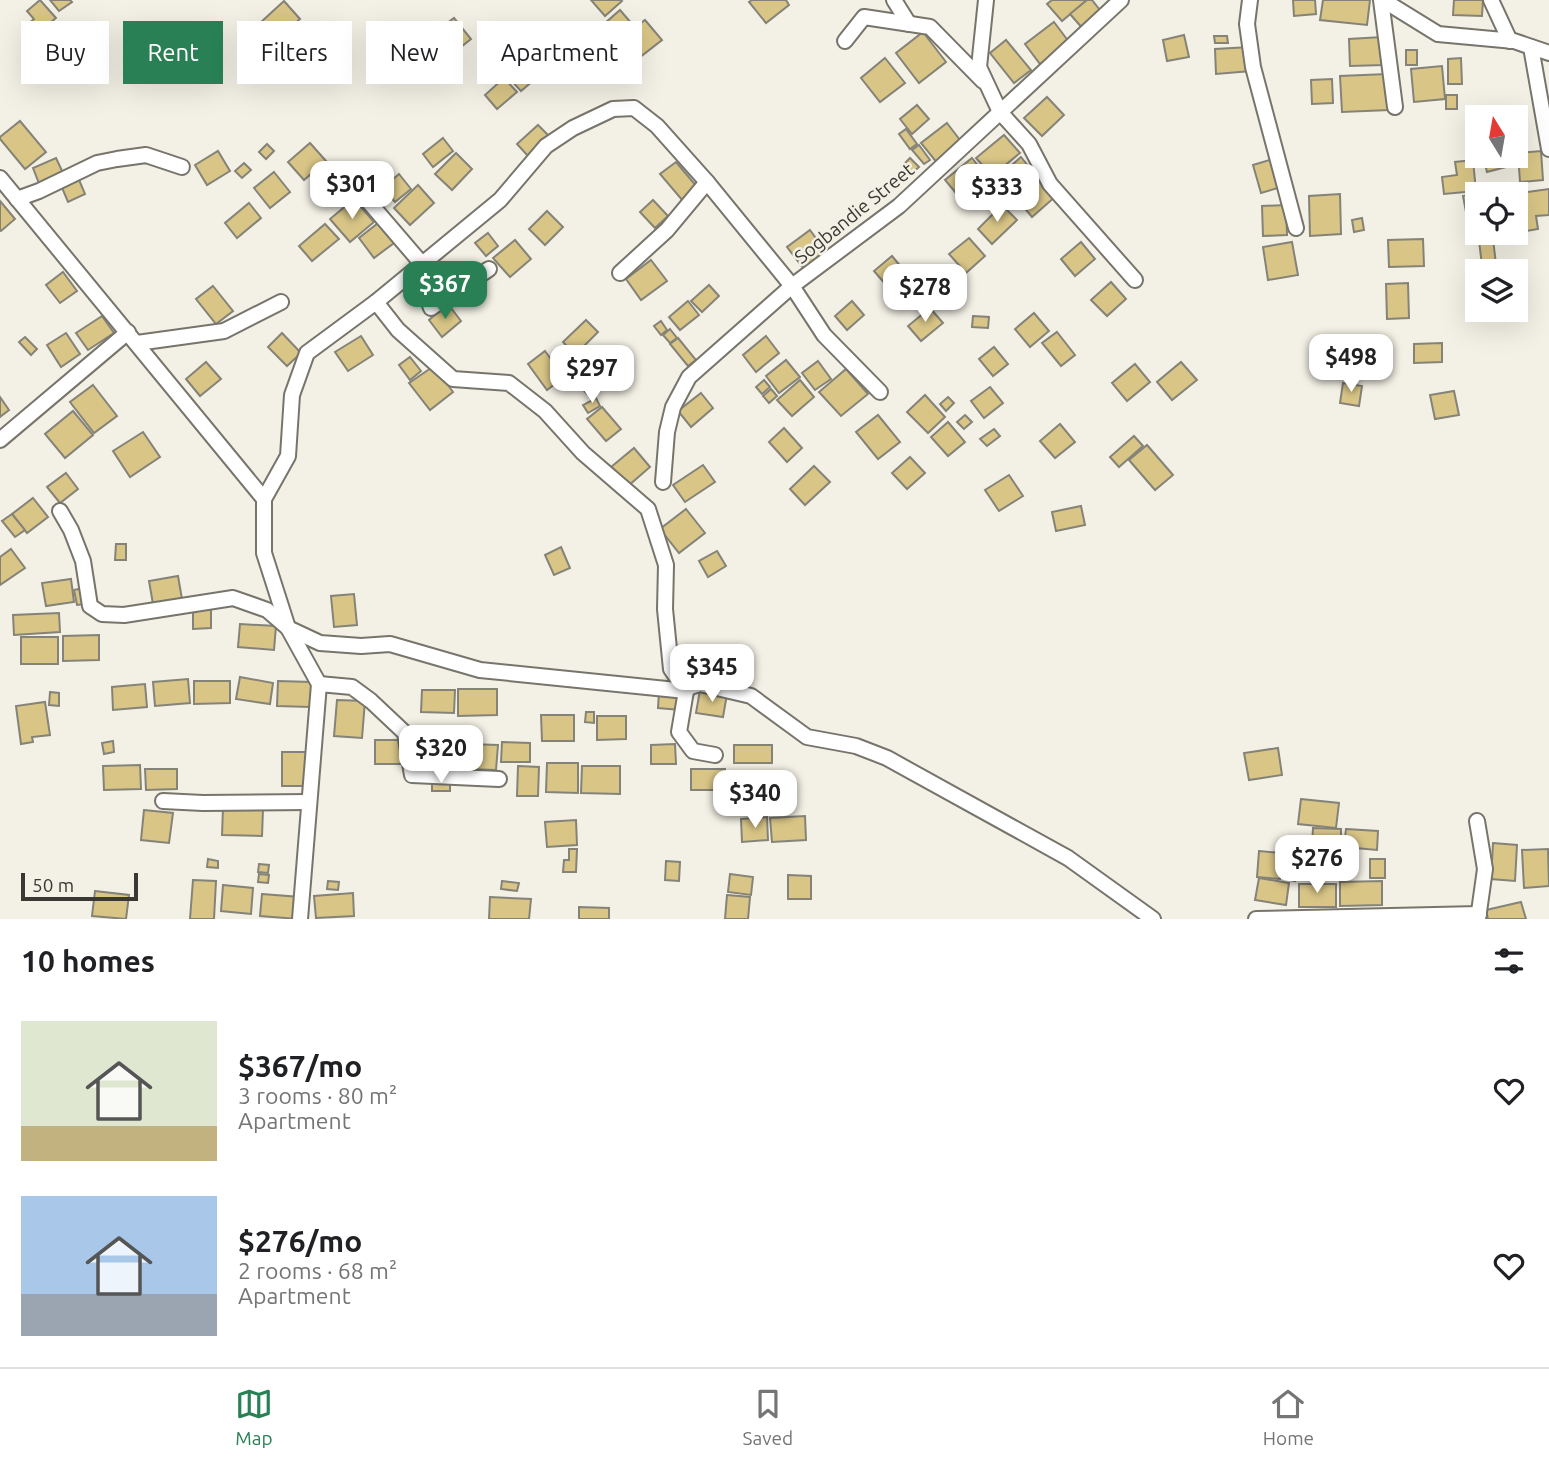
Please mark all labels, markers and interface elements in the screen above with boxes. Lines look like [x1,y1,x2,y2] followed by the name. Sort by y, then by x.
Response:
[21,21,109,84] chip: Buy
[123,21,223,84] chip: Rent
[237,21,352,84] chip: Filters
[366,21,463,84] chip: New
[477,21,642,84] chip: Apartment
[1465,105,1528,168] north arrow
[1465,105,1528,322] map controls
[790,158,919,268] street label: Sogbandie Street
[311,162,393,221] pin: $301
[956,164,1038,224] pin: $333
[326,171,378,196] text: $301
[971,174,1023,199] text: $333
[1465,182,1528,245] button: locate
[1465,259,1528,322] button: layers
[404,262,486,321] pin: $367
[884,264,966,324] pin: $278
[419,271,471,296] text: $367
[899,274,951,299] text: $278
[1310,334,1392,394] pin: $498
[1325,344,1377,369] text: $498
[551,346,633,405] pin: $297
[566,355,618,380] text: $297
[671,644,753,704] pin: $345
[686,654,738,679] text: $345
[400,726,482,785] pin: $320
[415,735,467,760] text: $320
[714,770,796,830] pin: $340
[729,780,781,805] text: $340
[1276,836,1358,895] pin: $276
[1291,845,1343,870] text: $276
[21,870,138,902] scale bar
[32,874,74,896] text: 50 m
[1490,942,1528,980] icon: filters
[21,944,155,978] text: 10 homes
[77,1049,161,1133] icon: home
[238,1049,362,1083] text: $367/mo
[1490,1072,1528,1110] icon: heart
[238,1083,397,1108] text: 3 rooms · 80 m²
[238,1108,351,1133] text: Apartment
[77,1224,161,1308] icon: home
[238,1224,362,1258] text: $276/mo
[1490,1247,1528,1285] icon: heart
[238,1258,397,1283] text: 2 rooms · 68 m²
[238,1283,351,1308] text: Apartment
[235,1385,273,1449] tab: Map
[743,1385,793,1449] tab: Saved
[1263,1385,1314,1449] tab: Home

